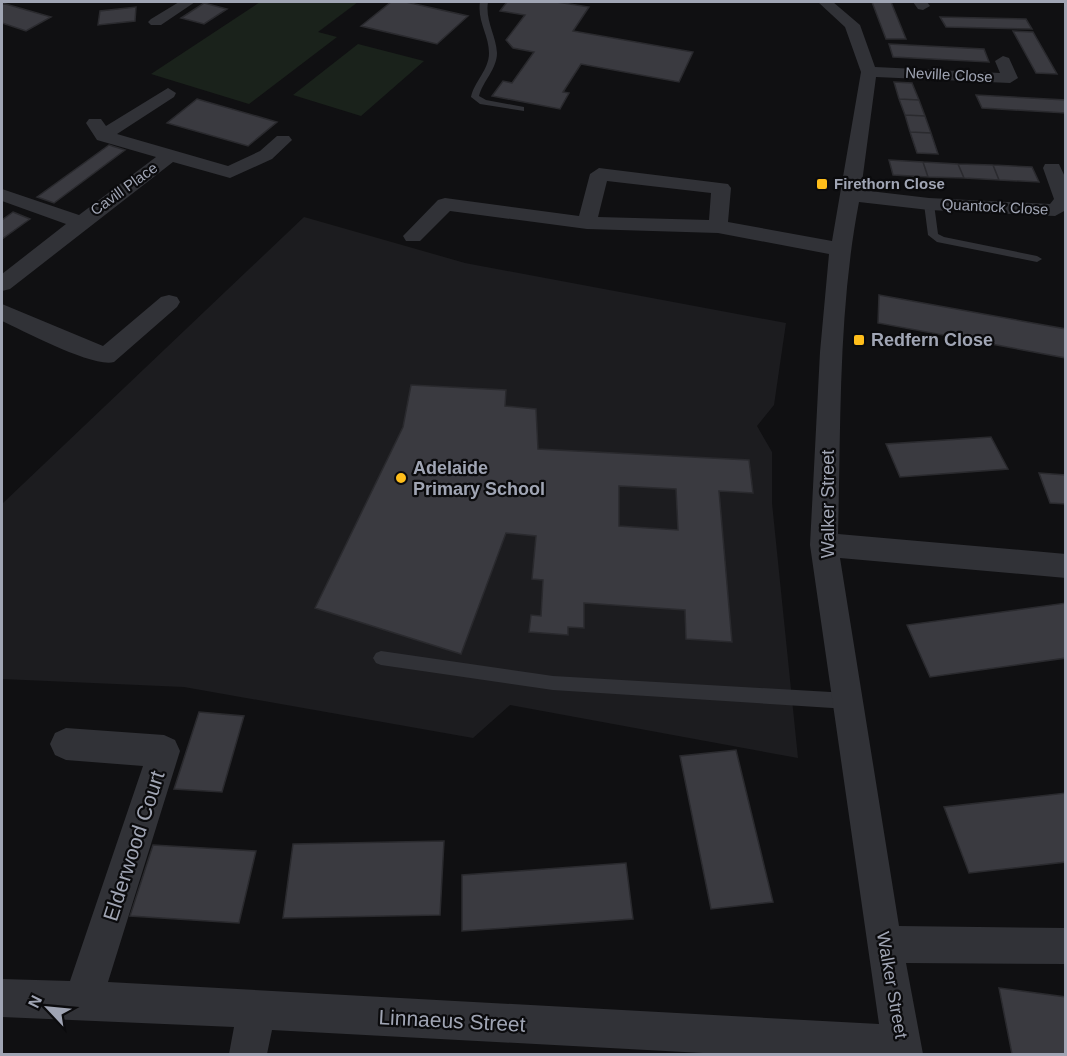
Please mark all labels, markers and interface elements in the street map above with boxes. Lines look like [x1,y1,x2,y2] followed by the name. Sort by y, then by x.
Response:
[905,64,993,85] street label: Neville Close
[87,159,160,219] street label: Cavill Place
[834,175,945,192] place label: Firethorn Close
[815,177,829,191] marker: Firethorn Close
[941,195,1049,218] street label: Quantock Close
[871,330,993,350] place label: Redfern Close
[852,333,866,347] marker: Redfern Close
[818,450,838,558] street label: Walker Street
[413,458,545,499] place label: Adelaide Primary School
[394,471,408,485] marker: Adelaide Primary School
[98,768,169,924] street label: Elderwood Court
[873,930,911,1040] street label: Walker Street
[18,978,78,1038] north arrow
[25,993,45,1011] text: N
[378,1005,526,1036] street label: Linnaeus Street

